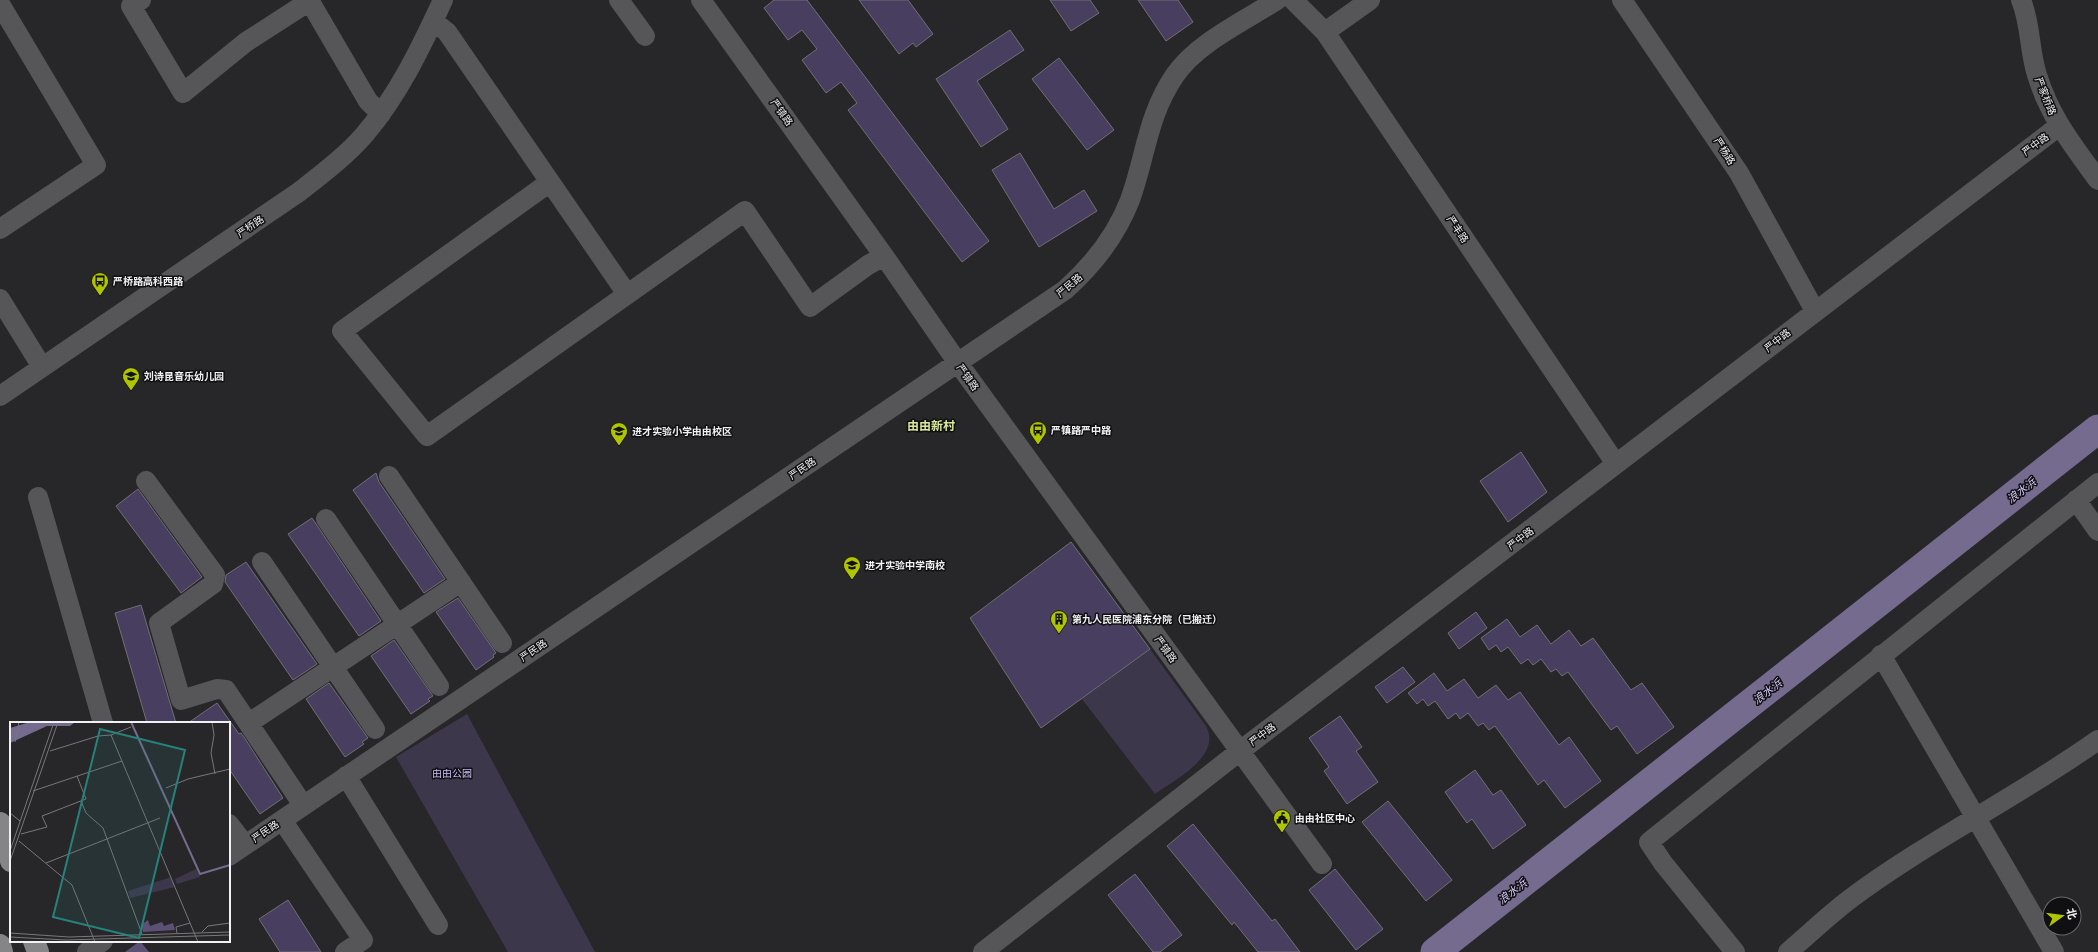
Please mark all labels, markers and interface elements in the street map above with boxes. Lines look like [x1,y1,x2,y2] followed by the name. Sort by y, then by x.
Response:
[2033,75,2059,117] street label: 严家桥路
[768,96,796,128] street label: 严镇路
[2019,130,2051,158] street label: 严中路
[1712,135,1738,167] street label: 严杨路
[234,213,266,239] street label: 严桥路
[1445,213,1471,245] street label: 严丰路
[90,271,110,296] bus stop icon: 严桥路高科西路
[1054,271,1084,299] street label: 严民路
[113,275,184,287] place label: 严桥路高科西路
[1761,326,1793,354] street label: 严中路
[954,361,982,393] street label: 严镇路
[121,366,141,391] school or university icon: 刘诗昆音乐幼儿园
[144,370,224,382] place label: 刘诗昆音乐幼儿园
[907,418,955,433] district label: 由由新村
[1028,420,1048,445] bus stop icon: 严镇路严中路
[609,421,629,446] school or university icon: 进才实验小学由由校区
[1051,424,1112,436] place label: 严镇路严中路
[632,425,732,437] place label: 进才实验小学由由校区
[786,455,818,481] street label: 严民路
[2004,474,2039,505] water label: 浪水浜
[1504,524,1536,552] street label: 严中路
[842,555,862,580] school or university icon: 进才实验中学南校
[865,559,945,571] place label: 进才实验中学南校
[1049,609,1069,634] building icon: 第九人民医院浦东分院（已搬迁）
[1072,613,1222,625] place label: 第九人民医院浦东分院（已搬迁）
[1152,633,1180,665] street label: 严镇路
[517,637,549,663] street label: 严民路
[1750,675,1785,706] water label: 浪水浜
[1246,720,1278,748] street label: 严中路
[10,722,230,942] inset map
[432,767,472,779] park label: 由由公园
[1272,808,1292,833] public building icon: 由由社区中心
[1295,812,1355,824] place label: 由由社区中心
[249,818,281,844] street label: 严民路
[1495,875,1530,906] water label: 浪水浜
[2042,896,2082,936] north arrow
[2065,907,2080,920] text: 北

